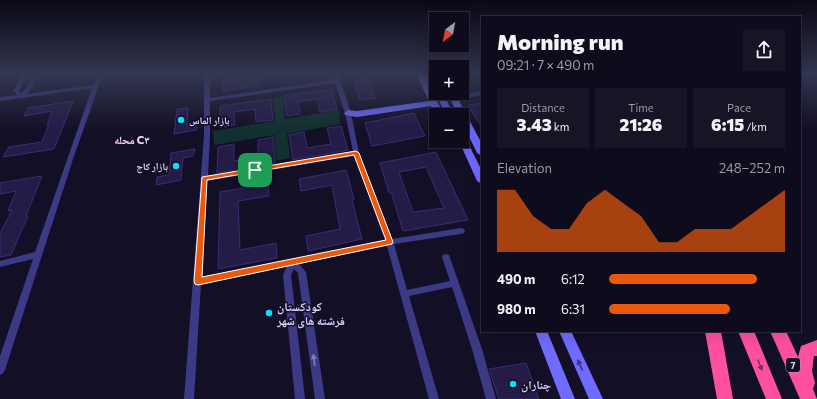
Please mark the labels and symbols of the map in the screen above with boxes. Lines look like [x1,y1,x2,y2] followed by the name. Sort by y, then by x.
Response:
[429,12,469,52] north arrow
[189,114,230,127] place label: بازار الماس
[176,115,186,125] marker: بازار الماس
[114,133,150,146] district label: محله C۳
[238,153,272,187] pin
[136,160,168,174] place label: بازار کاج
[171,161,181,171] marker: بازار کاج
[276,299,345,329] place label: کودکستان فرشته های شهر
[264,308,274,318] marker: کودکستان فرشته های شهر
[311,354,318,366] one-way arrow
[786,358,800,372] road number: 7
[577,359,584,371] one-way arrow
[756,359,763,371] one-way arrow
[521,377,551,393] place label: چناران
[508,379,518,389] marker: چناران

